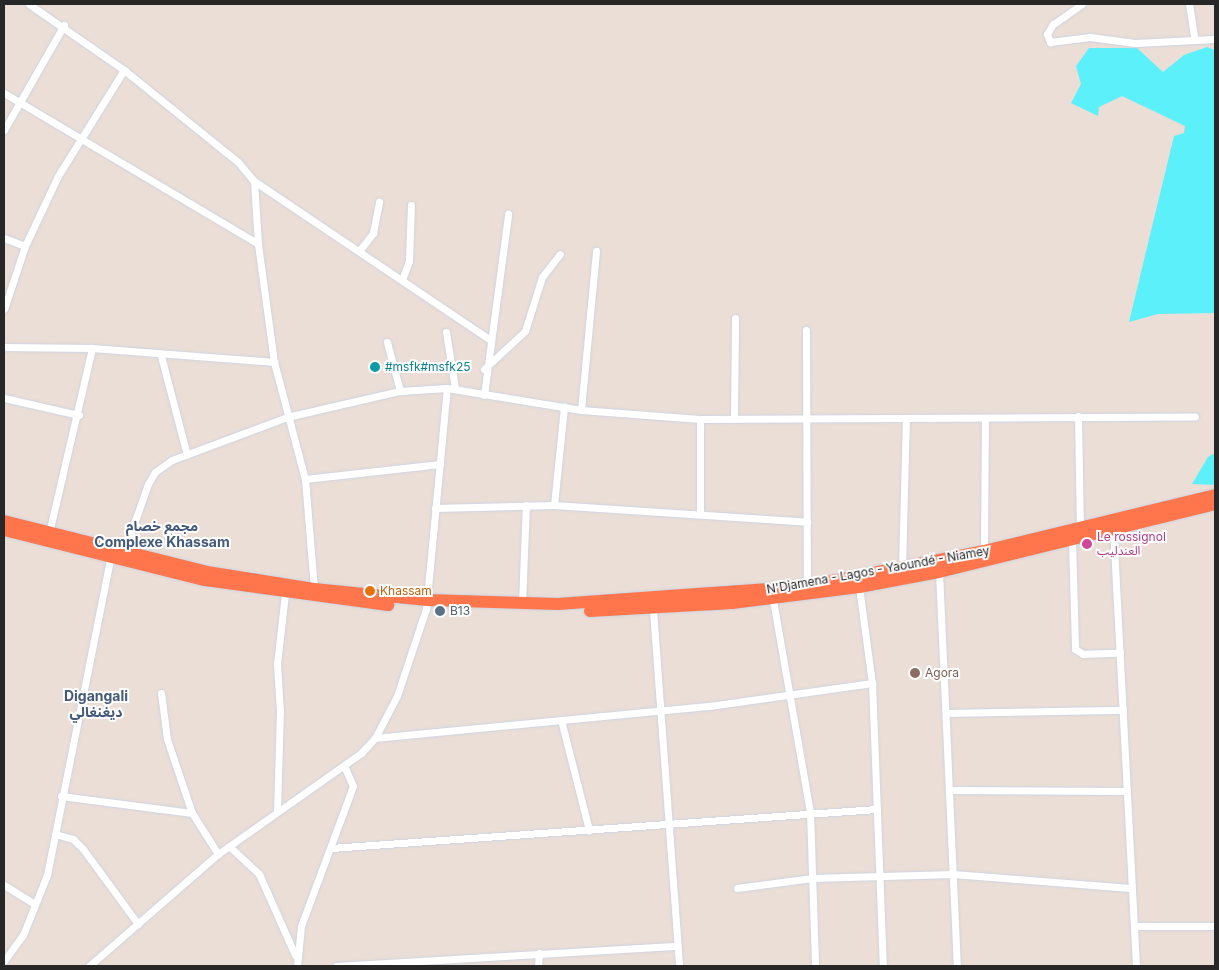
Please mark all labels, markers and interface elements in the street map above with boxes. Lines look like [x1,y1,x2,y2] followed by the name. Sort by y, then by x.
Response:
[385,360,471,374] place label: #msfk#msfk25
[369,361,381,373] marker: #msfk#msfk25
[94,518,230,550] district label: مجمع خصام Complexe Khassam
[1097,530,1166,558] place label: Le rossignol العندليب
[1081,538,1093,550] marker: Le rossignol العندليب
[765,543,991,597] street label: N'Djamena - Lagos - Yaoundé - Niamey
[380,584,432,598] place label: Khassam
[364,585,376,597] marker: Khassam
[450,604,470,618] place label: B13
[434,605,446,617] marker: B13
[925,666,959,680] place label: Agora
[909,667,921,679] marker: Agora
[64,688,128,720] district label: Digangali ديغنغالي

